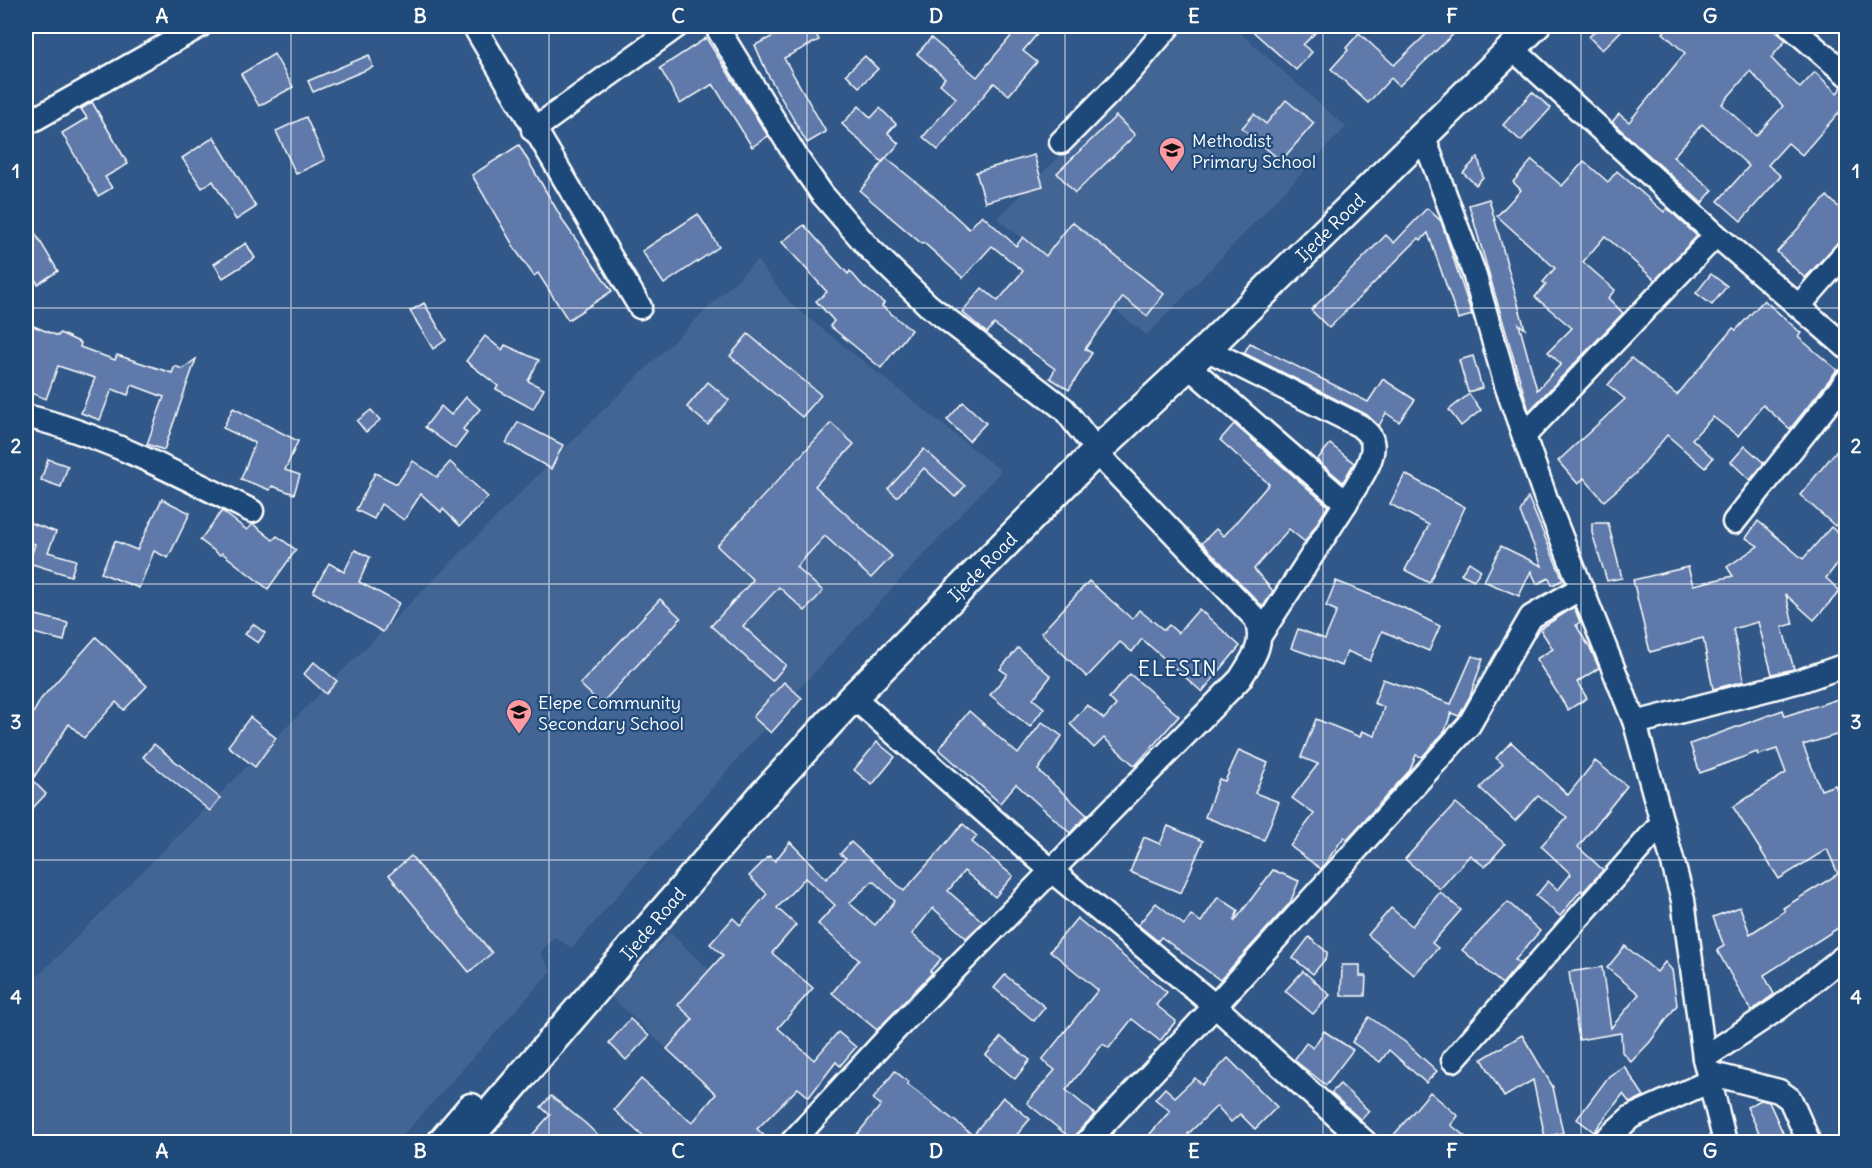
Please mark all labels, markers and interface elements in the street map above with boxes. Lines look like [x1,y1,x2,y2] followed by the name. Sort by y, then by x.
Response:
[156,3,169,28] text: A
[413,3,427,28] text: B
[671,3,685,28] text: C
[929,3,943,28] text: D
[1188,3,1200,28] text: E
[1446,3,1458,28] text: F
[1703,3,1717,28] text: G
[1192,129,1316,173] place label: Methodist Primary School
[1157,135,1187,173] school or university icon: Methodist Primary School
[12,158,20,183] text: 1
[1852,158,1860,183] text: 1
[1290,188,1370,266] street label: Ijede Road
[11,433,22,458] text: 2
[1851,433,1862,458] text: 2
[943,527,1022,606] street label: Ijede Road
[1138,655,1218,682] district label: ELESIN
[538,691,684,735] place label: Elepe Community Secondary School
[504,697,534,735] school or university icon: Elepe Community Secondary School
[10,709,22,734] text: 3
[1850,709,1862,734] text: 3
[615,882,690,964] street label: Ijede Road
[10,984,22,1009] text: 4
[1850,984,1862,1009] text: 4
[156,1138,169,1163] text: A
[413,1138,427,1163] text: B
[671,1138,685,1163] text: C
[929,1138,943,1163] text: D
[1188,1138,1200,1163] text: E
[1446,1138,1458,1163] text: F
[1703,1138,1717,1163] text: G

